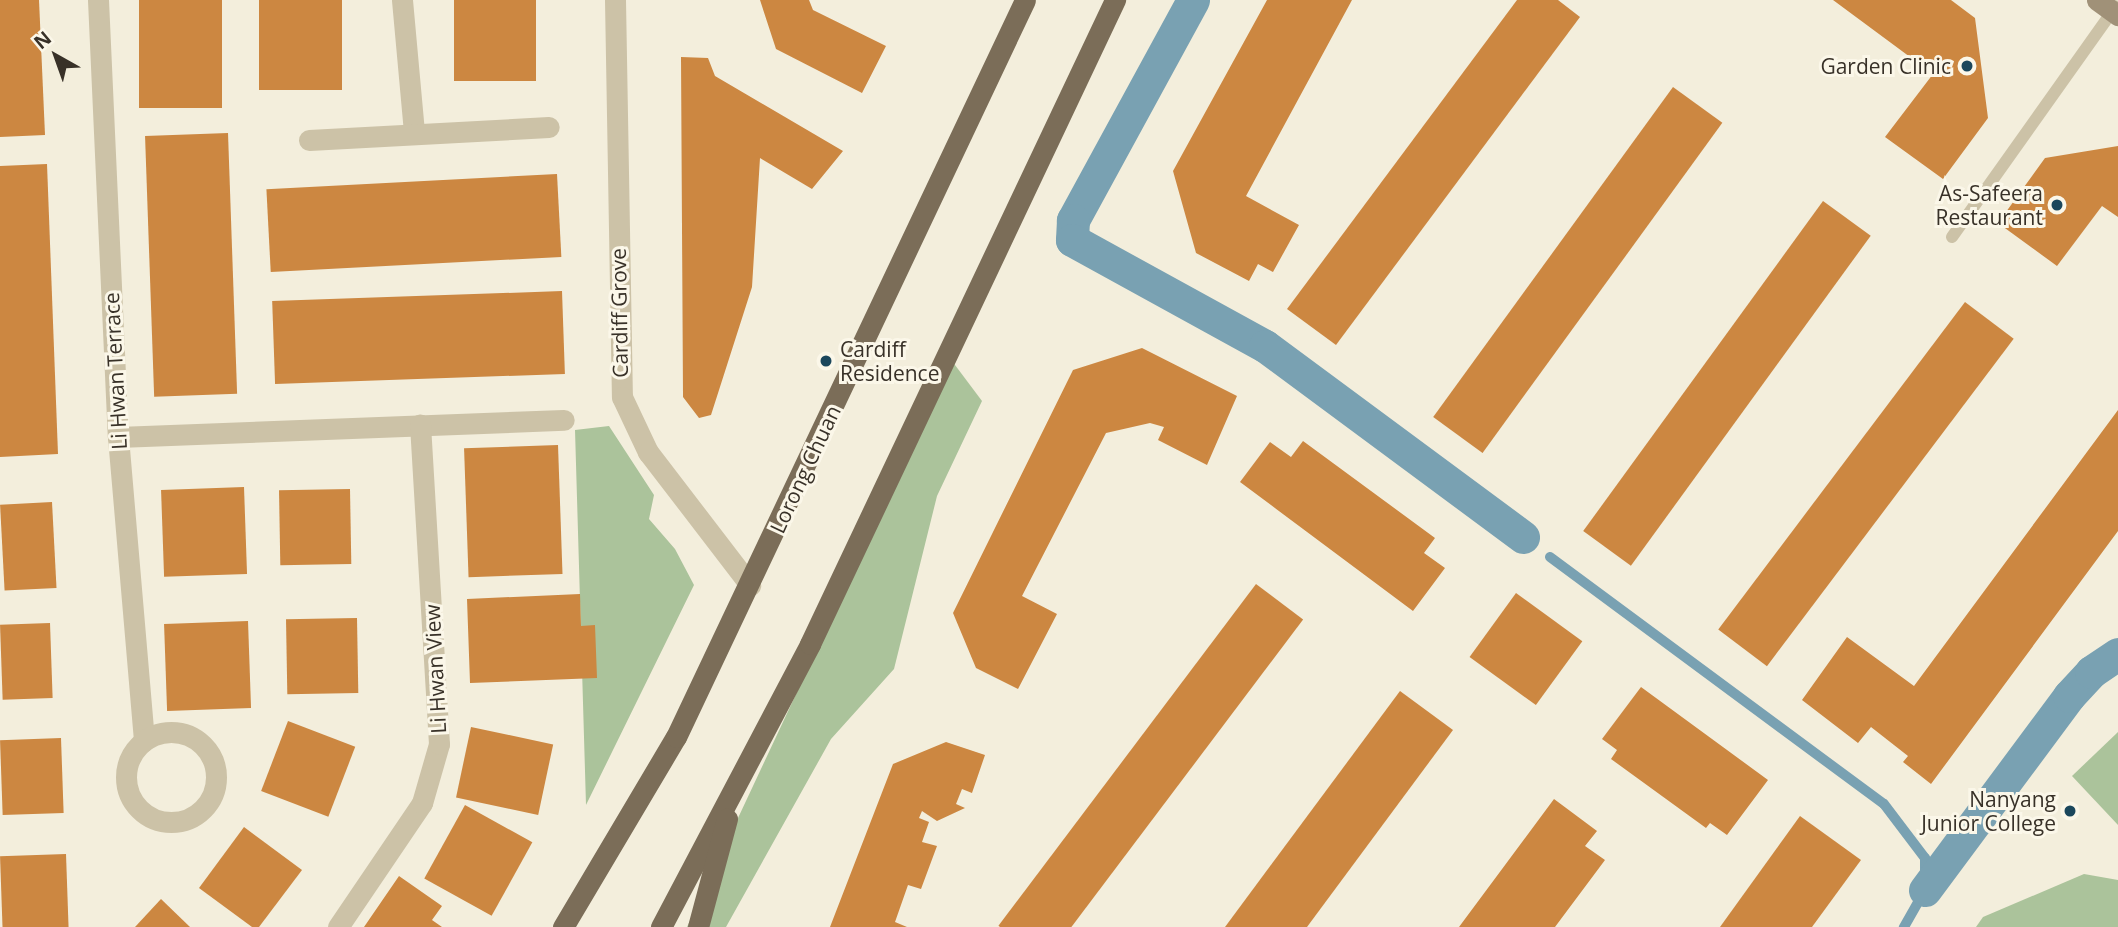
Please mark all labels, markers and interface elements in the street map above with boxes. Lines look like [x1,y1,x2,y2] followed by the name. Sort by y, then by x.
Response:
[21,21,91,91] north arrow
[28,25,57,55] text: N
[1820,53,1951,79] place label: Garden Clinic
[1957,56,1977,76] marker: Garden Clinic
[1936,180,2043,230] place label: As-Safeera Restaurant
[2049,197,2065,213] marker: As-Safeera Restaurant
[605,248,633,378] street label: Cardiff Grove
[98,292,132,450] street label: Li Hwan Terrace
[840,336,939,386] place label: Cardiff Residence
[818,353,834,369] marker: Cardiff Residence
[764,401,846,537] street label: Lorong Chuan
[419,604,451,734] street label: Li Hwan View
[1921,786,2056,836] place label: Nanyang Junior College
[2062,803,2078,819] marker: Nanyang Junior College

